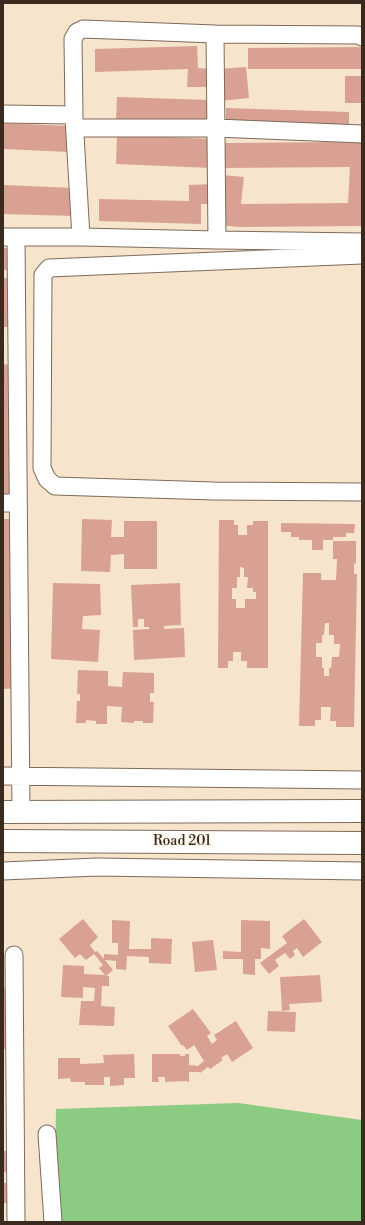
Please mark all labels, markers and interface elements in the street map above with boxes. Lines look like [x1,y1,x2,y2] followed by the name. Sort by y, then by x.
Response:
[153,834,211,850] street label: Road 201

